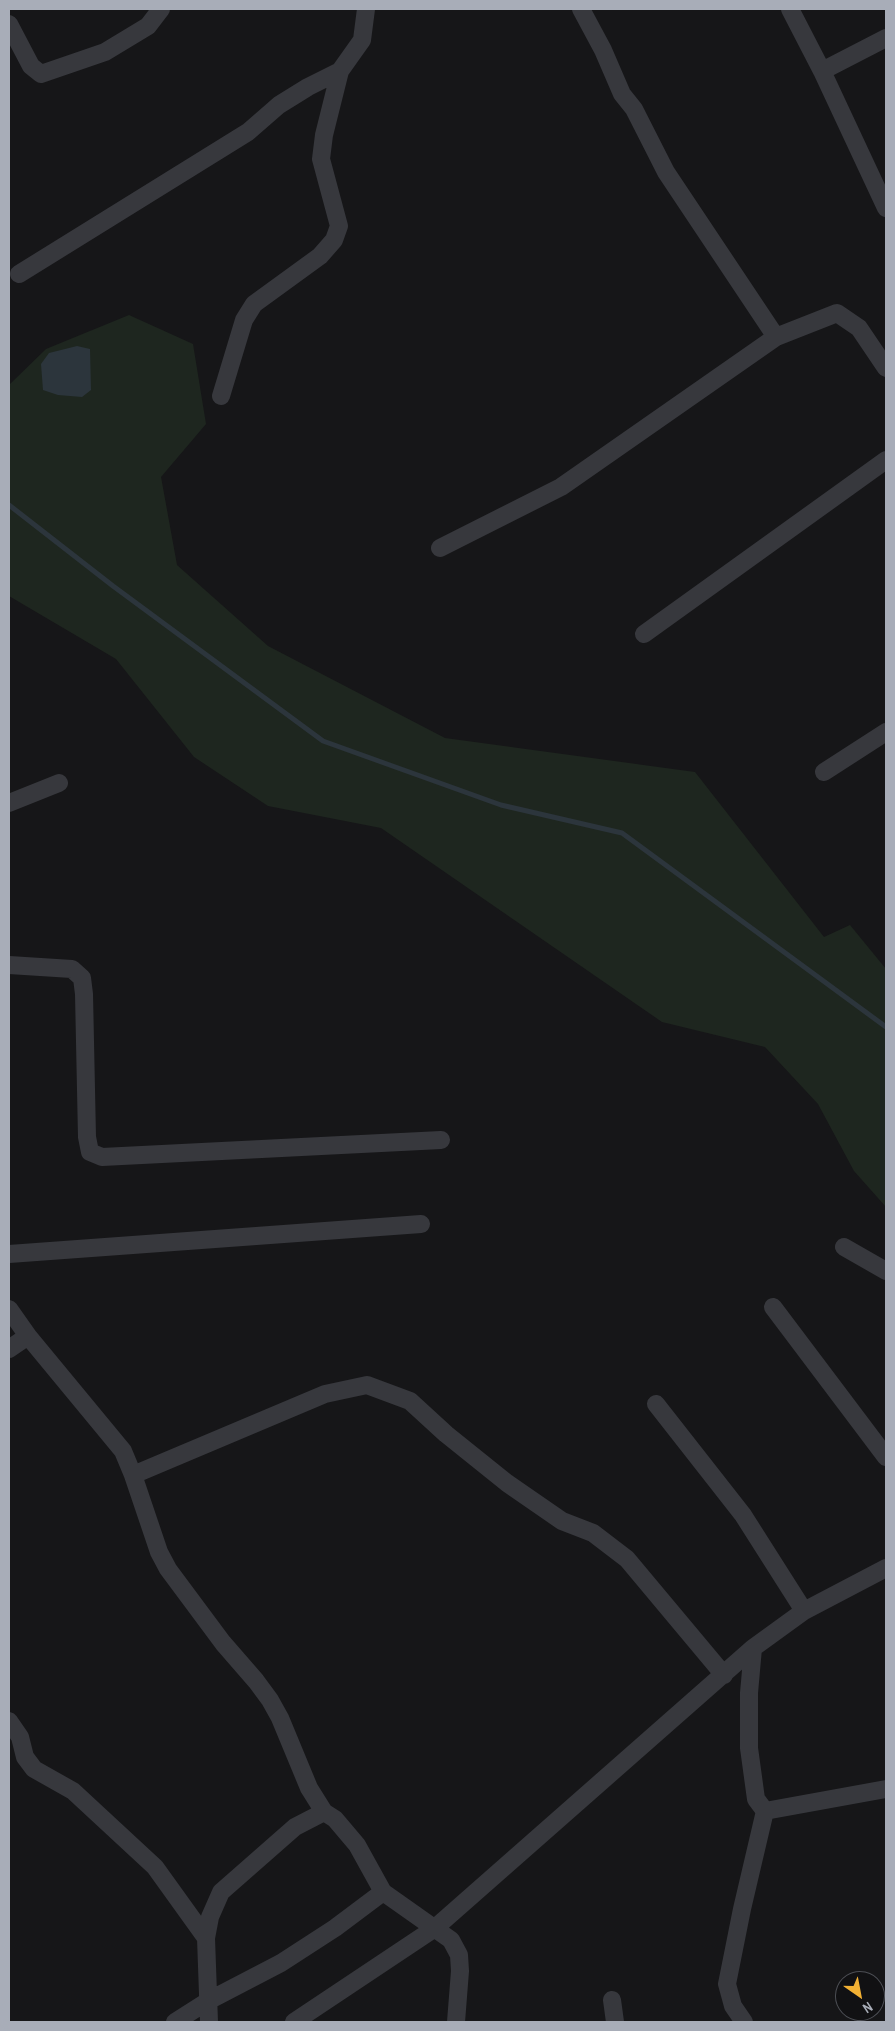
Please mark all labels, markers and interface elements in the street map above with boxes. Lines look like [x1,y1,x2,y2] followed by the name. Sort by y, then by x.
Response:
[835,1971,885,2021] north arrow
[859,1998,876,2018] text: N

